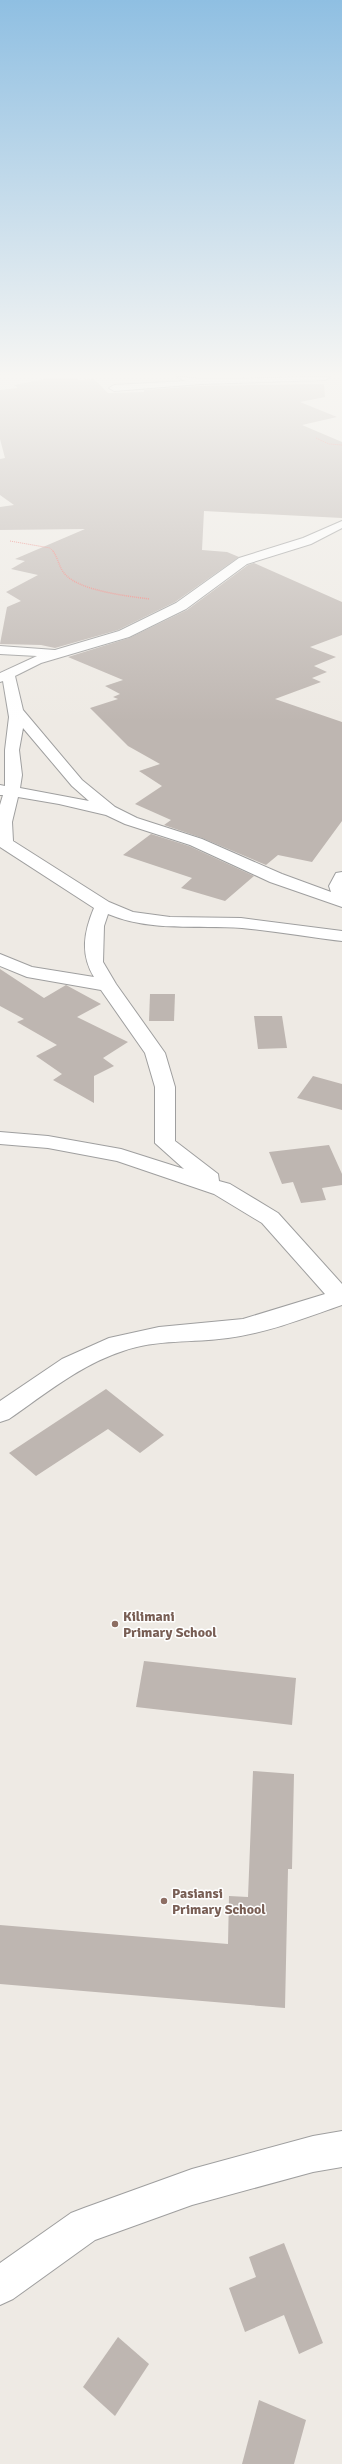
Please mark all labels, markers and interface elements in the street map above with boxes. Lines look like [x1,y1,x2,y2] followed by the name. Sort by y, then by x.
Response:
[123,1608,217,1641] place label: Kilimani Primary School
[110,1619,120,1629] marker: Kilimani Primary School
[172,1885,266,1918] place label: Pasiansi Primary School
[159,1896,169,1906] marker: Pasiansi Primary School

